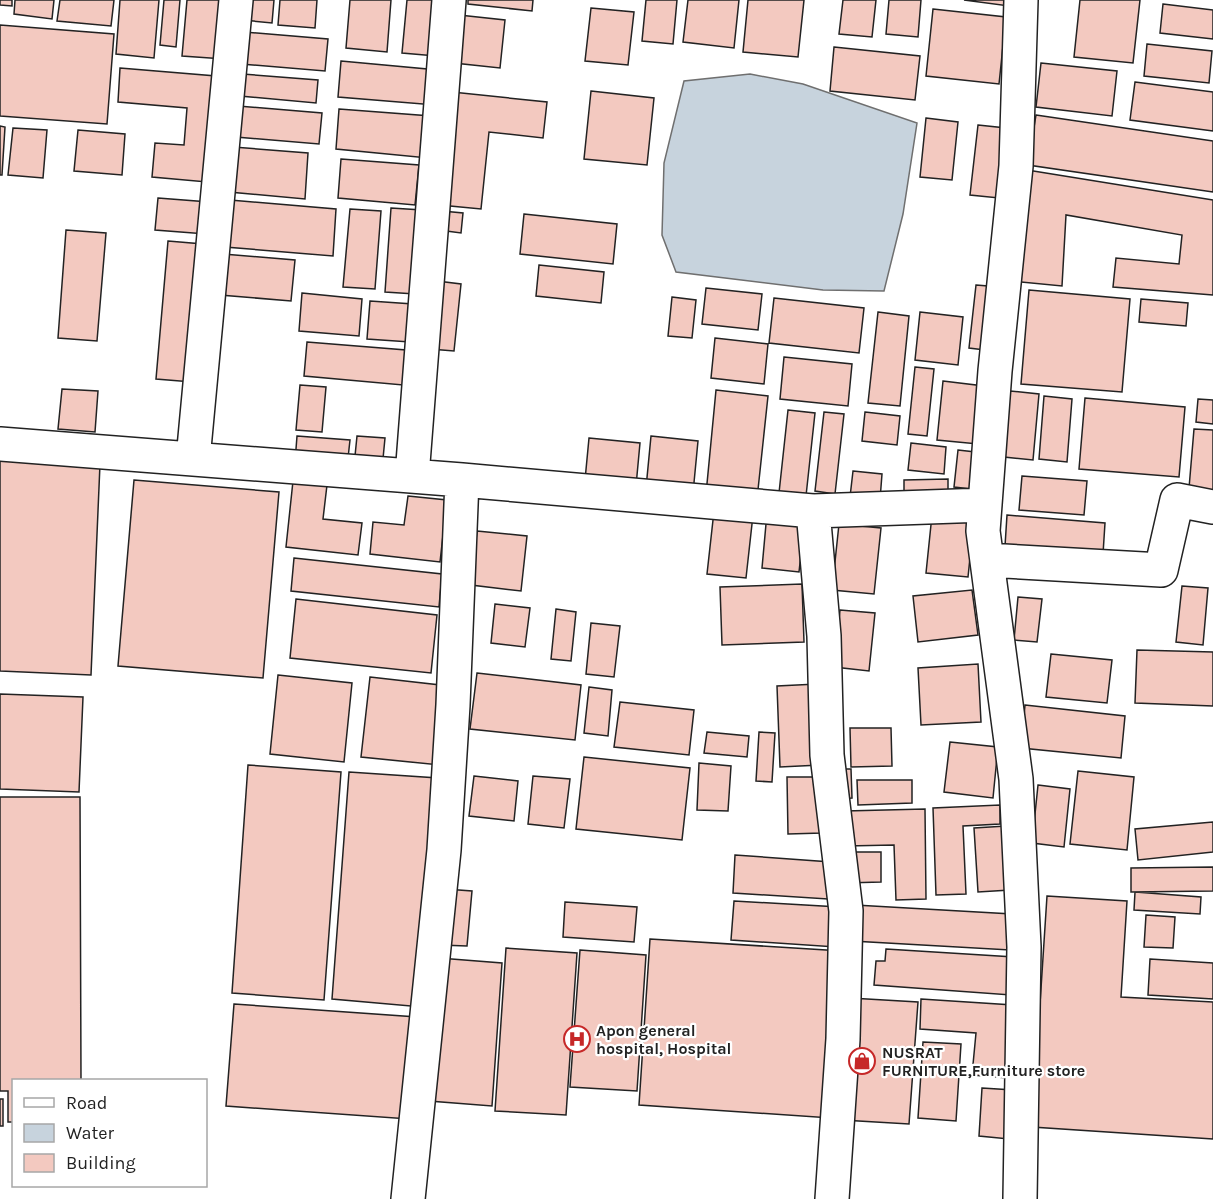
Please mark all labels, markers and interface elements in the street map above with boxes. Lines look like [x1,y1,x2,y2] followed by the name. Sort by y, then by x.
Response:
[596,1021,731,1058] place label: Apon general hospital, Hospital
[562,1024,592,1054] hospital icon: Apon general hospital, Hospital
[882,1043,1085,1080] place label: NUSRAT FURNITURE,Furniture store
[847,1046,877,1076] shop icon: NUSRAT FURNITURE,Furniture store
[12,1079,207,1187] legend
[66,1092,107,1114] text: Road
[66,1122,114,1144] text: Water
[66,1152,136,1174] text: Building

